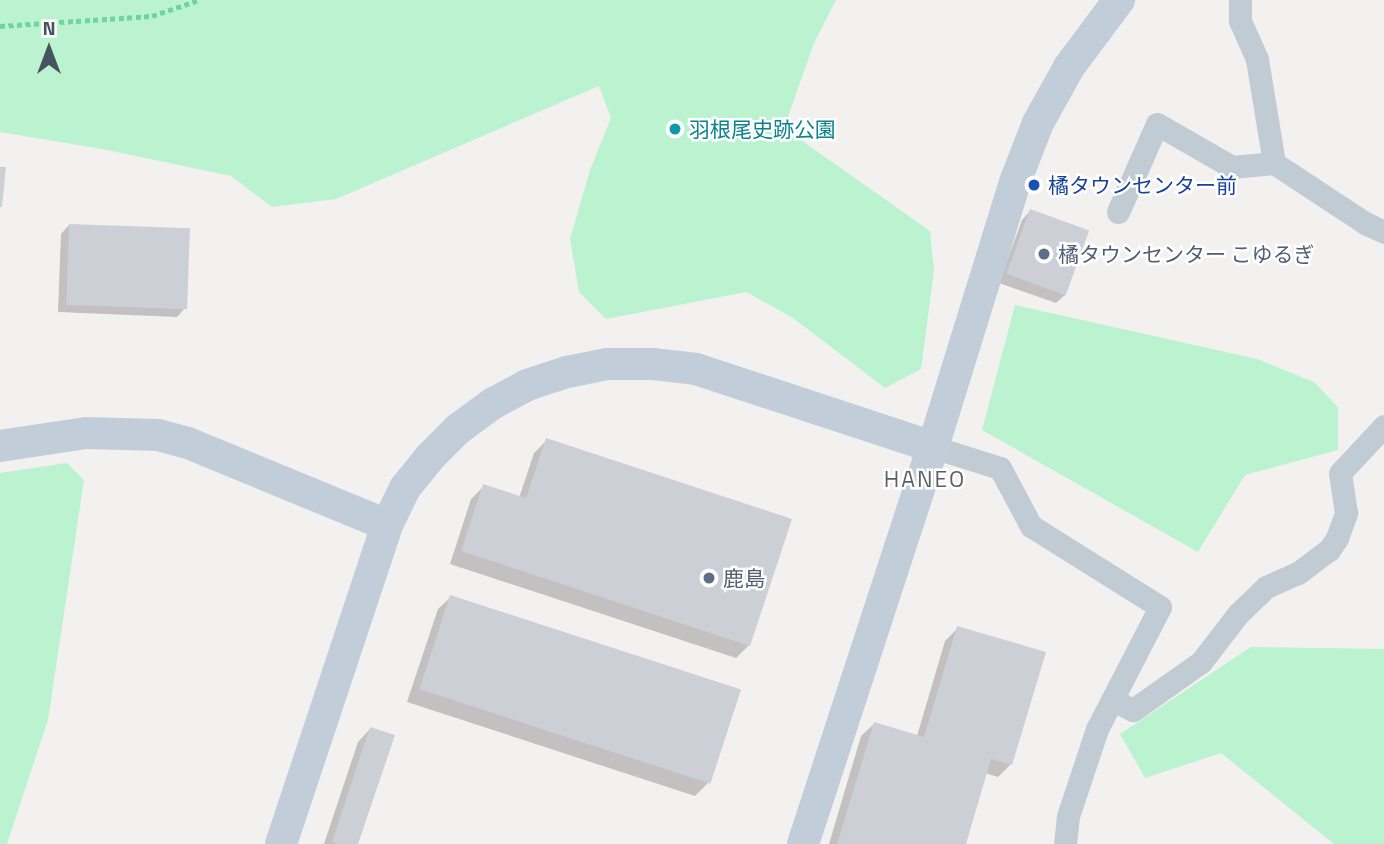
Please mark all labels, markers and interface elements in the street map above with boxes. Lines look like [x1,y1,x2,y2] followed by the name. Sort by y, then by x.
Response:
[42,13,56,42] text: N
[14,14,84,84] north arrow
[689,116,836,142] place label: 羽根尾史跡公園
[667,121,683,137] marker: 羽根尾史跡公園
[1048,172,1237,198] place label: 橘タウンセンター前
[1026,177,1042,193] marker: 橘タウンセンター前
[1058,241,1315,267] place label: 橘タウンセンター こゆるぎ
[1036,246,1052,262] marker: 橘タウンセンター こゆるぎ
[884,465,966,493] district label: HANEO
[723,565,765,591] place label: 鹿島
[701,570,717,586] marker: 鹿島

